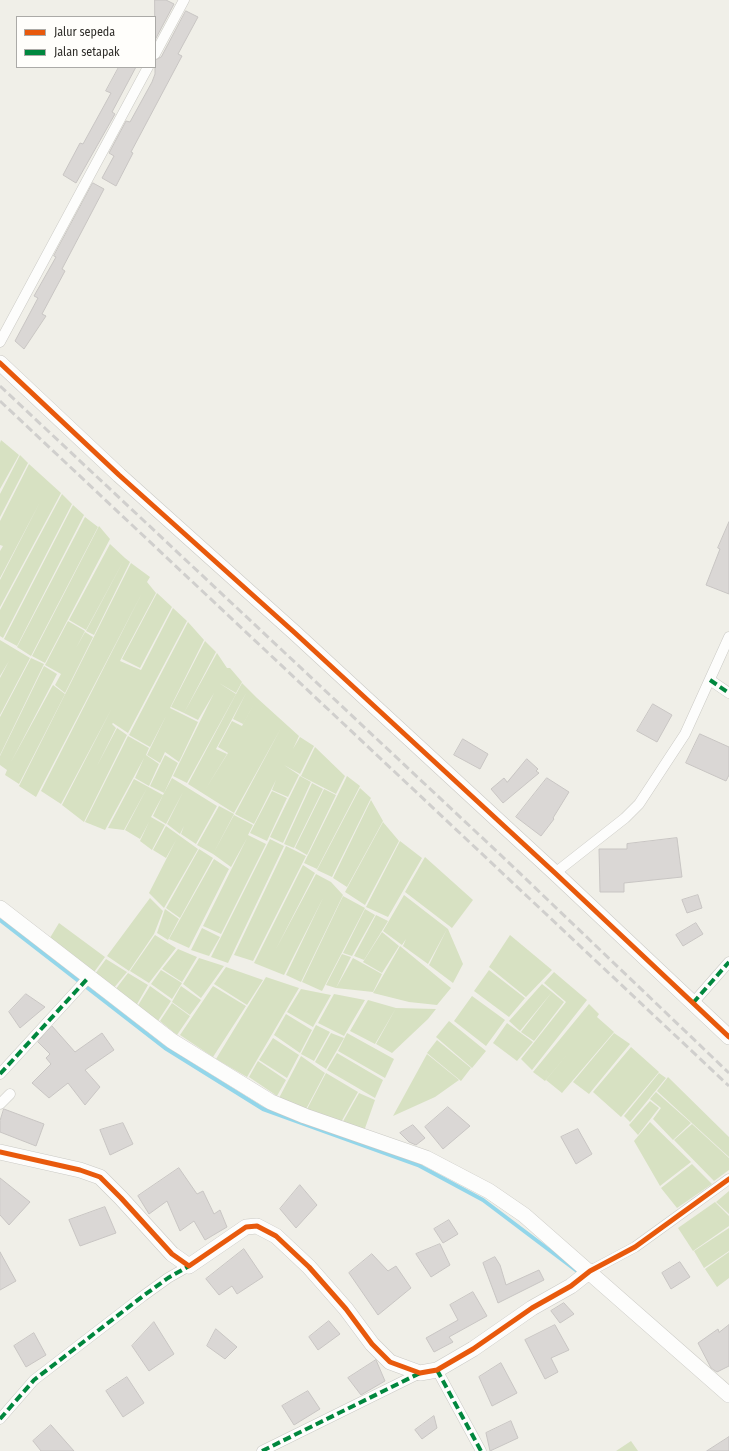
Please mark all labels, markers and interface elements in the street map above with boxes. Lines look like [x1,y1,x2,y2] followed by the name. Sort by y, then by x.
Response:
[16,16,156,68] legend
[54,25,115,39] text: Jalur sepeda
[54,45,120,59] text: Jalan setapak

